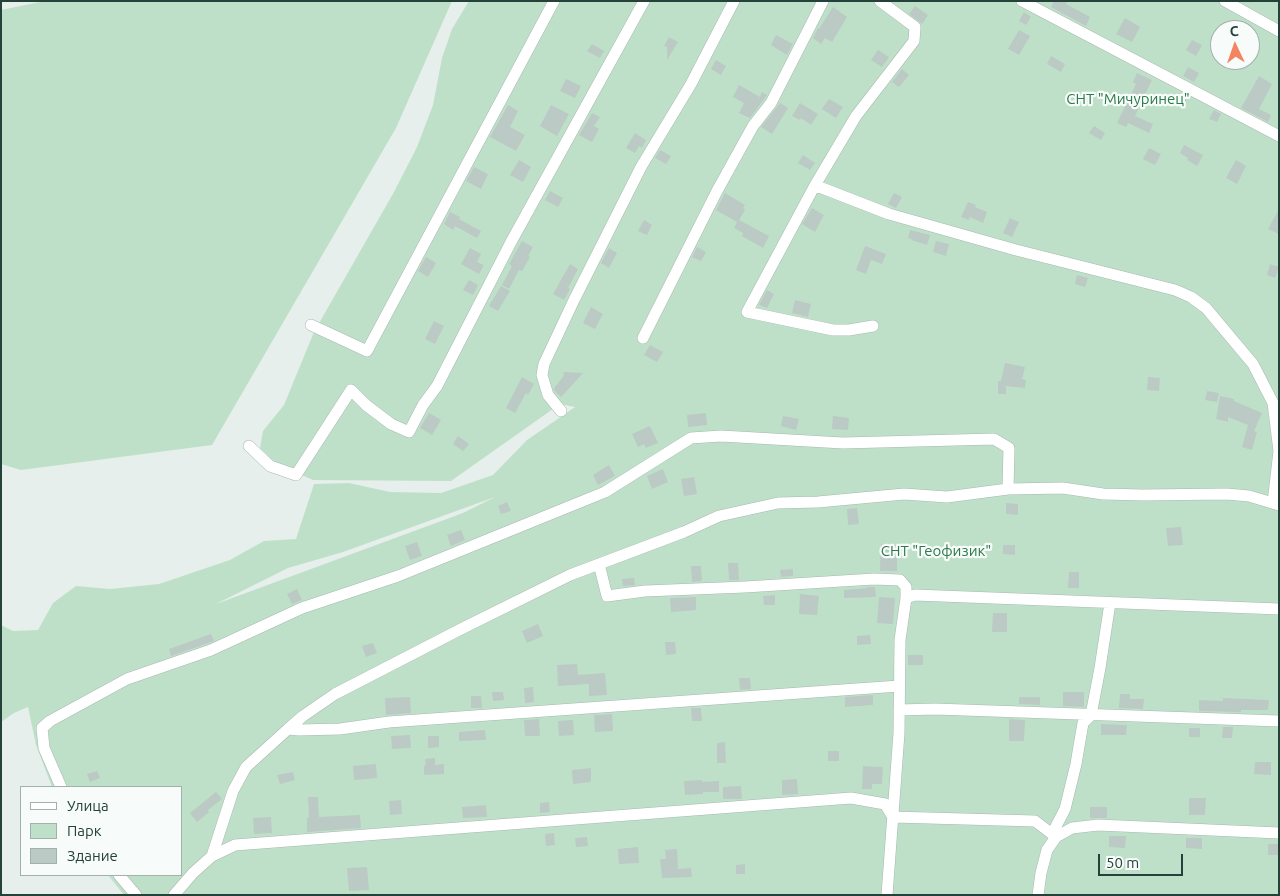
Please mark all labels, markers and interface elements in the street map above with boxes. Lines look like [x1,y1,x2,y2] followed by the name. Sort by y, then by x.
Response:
[1210,20,1260,70] north arrow
[1229,23,1239,39] text: С
[1066,90,1190,108] park label: СНТ "Мичуринец"
[881,542,991,560] park label: СНТ "Геофизик"
[20,786,182,876] legend
[67,797,109,814] text: Улица
[67,822,102,839] text: Парк
[1100,844,1185,876] scale bar
[67,847,118,864] text: Здание
[1106,854,1139,871] text: 50 m

